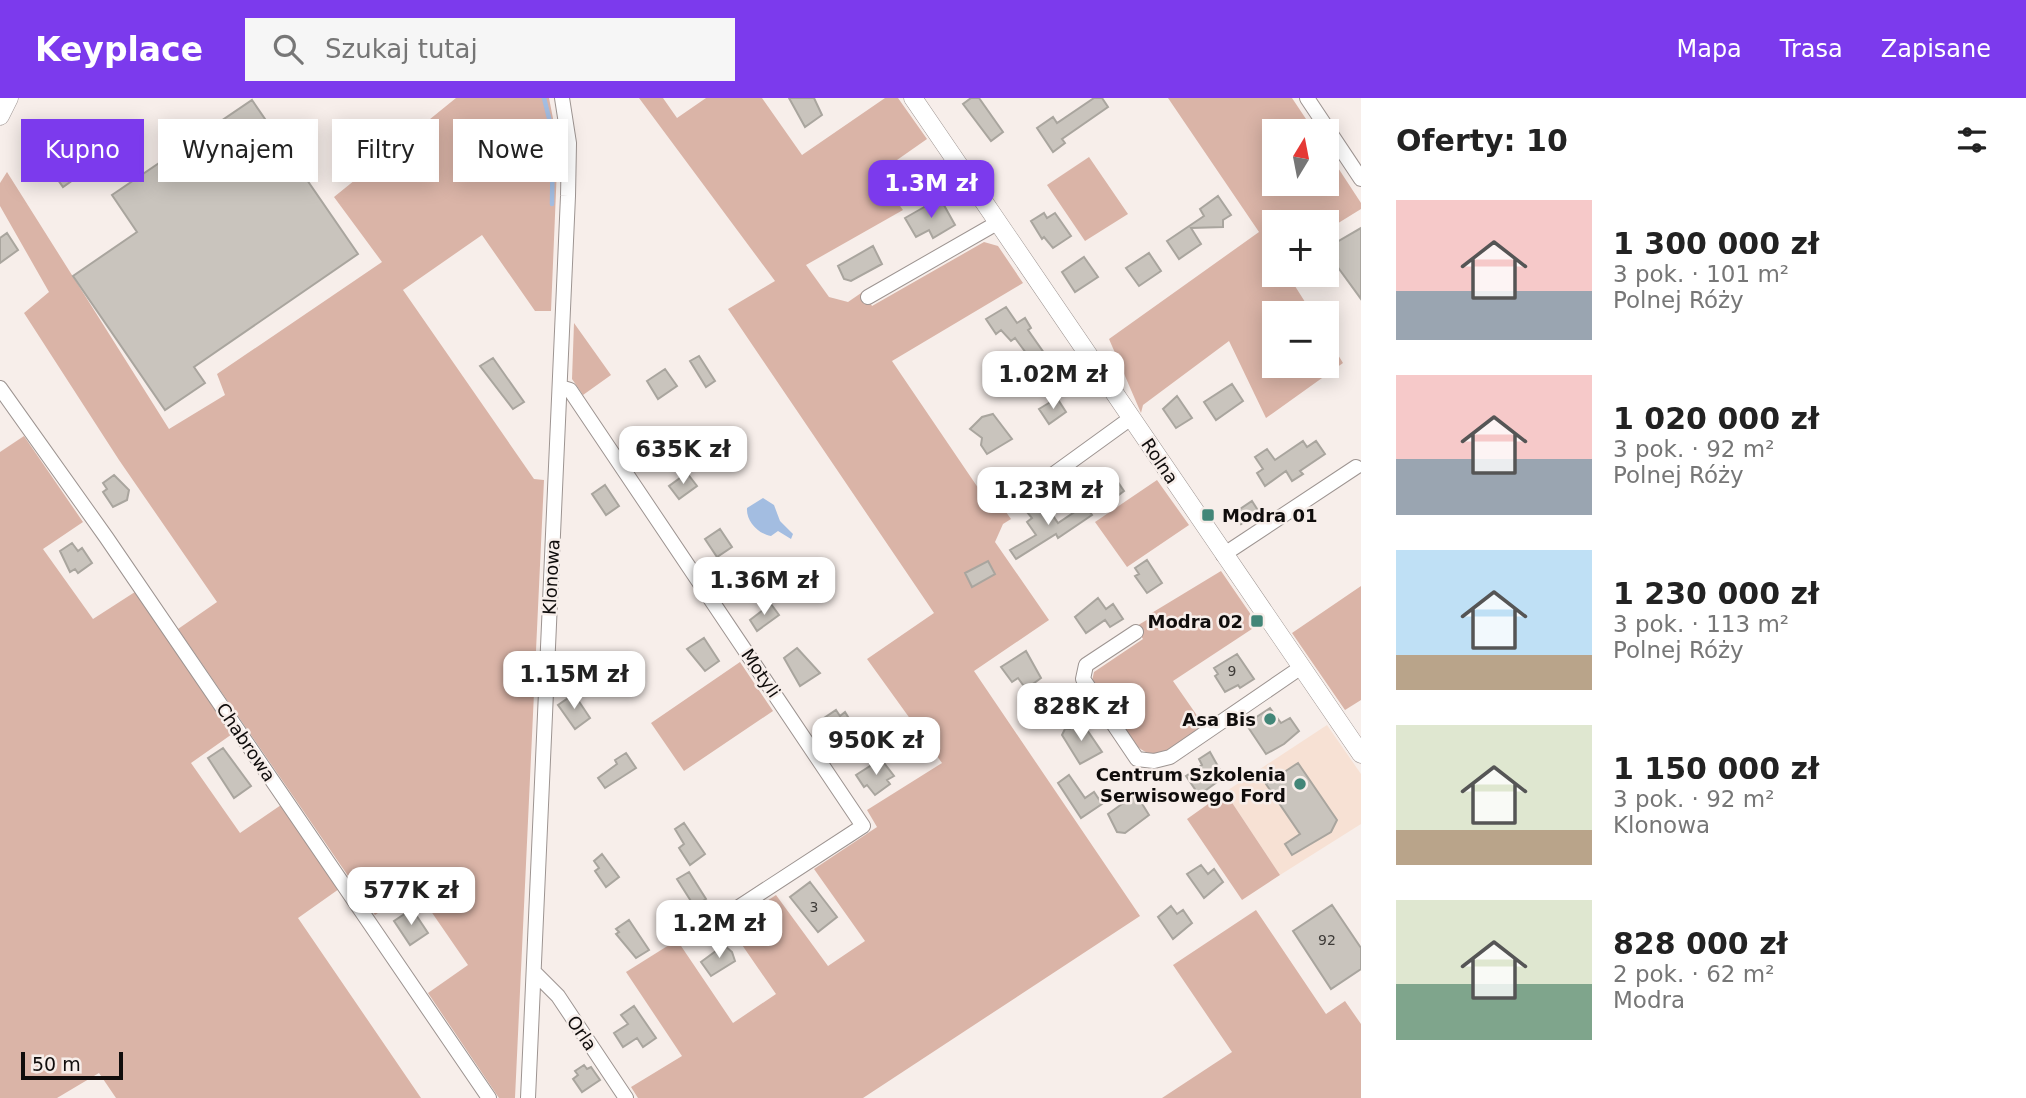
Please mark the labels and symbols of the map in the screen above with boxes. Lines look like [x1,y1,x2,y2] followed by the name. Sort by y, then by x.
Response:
[1262,119,1339,196] north arrow
[866,160,996,220] pin: 1.3M zł
[981,352,1125,411] pin: 1.02M zł
[618,426,748,486] pin: 635K zł
[1137,434,1183,488] street label: Rolna
[976,468,1120,527] pin: 1.23M zł
[1222,505,1318,526] place label: Modra 01
[1200,507,1216,523] marker: Modra 01
[539,539,563,615] street label: Klonowa
[692,558,836,617] pin: 1.36M zł
[1147,611,1243,632] place label: Modra 02
[1249,613,1265,629] marker: Modra 02
[737,645,785,701] street label: Motyli
[502,652,646,711] pin: 1.15M zł
[1228,663,1236,679] house number: 9
[1016,684,1146,743] pin: 828K zł
[212,699,280,785] street label: Chabrowa
[1182,709,1256,730] place label: Asa Bis
[1262,711,1278,727] marker: Asa Bis
[811,718,941,777] pin: 950K zł
[1096,764,1286,806] place label: Centrum Szkolenia Serwisowego Ford
[1292,776,1308,792] marker: Centrum Szkolenia Serwisowego Ford
[346,868,476,927] pin: 577K zł
[810,899,818,915] house number: 3
[654,900,784,960] pin: 1.2M zł
[1318,932,1336,948] house number: 92
[563,1012,601,1054] street label: Orla
[21,1049,122,1081] scale bar

